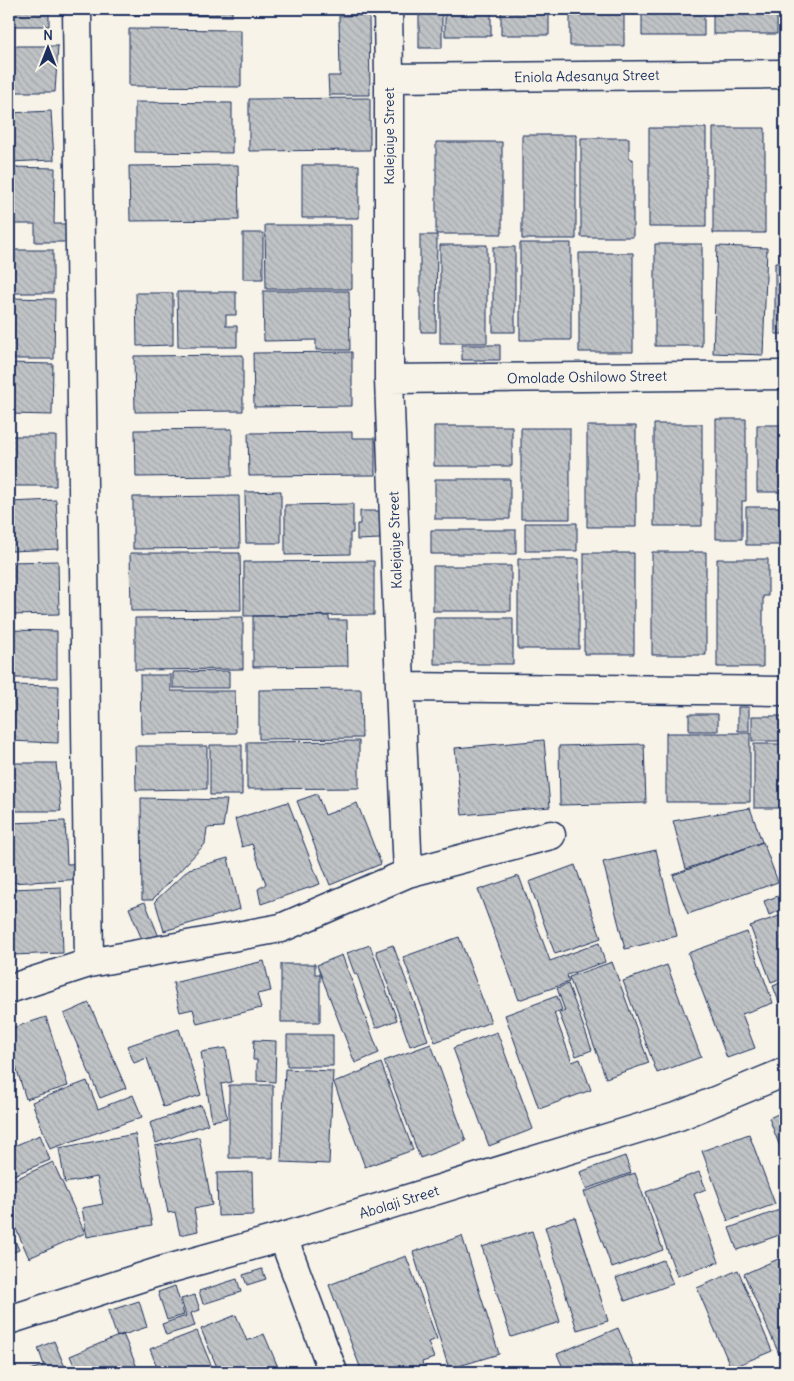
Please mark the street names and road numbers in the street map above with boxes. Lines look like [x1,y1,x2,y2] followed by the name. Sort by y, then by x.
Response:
[514,66,660,86] street label: Eniola Adesanya Street
[380,87,398,185] street label: Kalejaiye Street
[507,367,667,387] street label: Omolade Oshilowo Street
[384,491,406,589] street label: Kalejaiye Street
[357,1181,441,1223] street label: Abolaji Street

